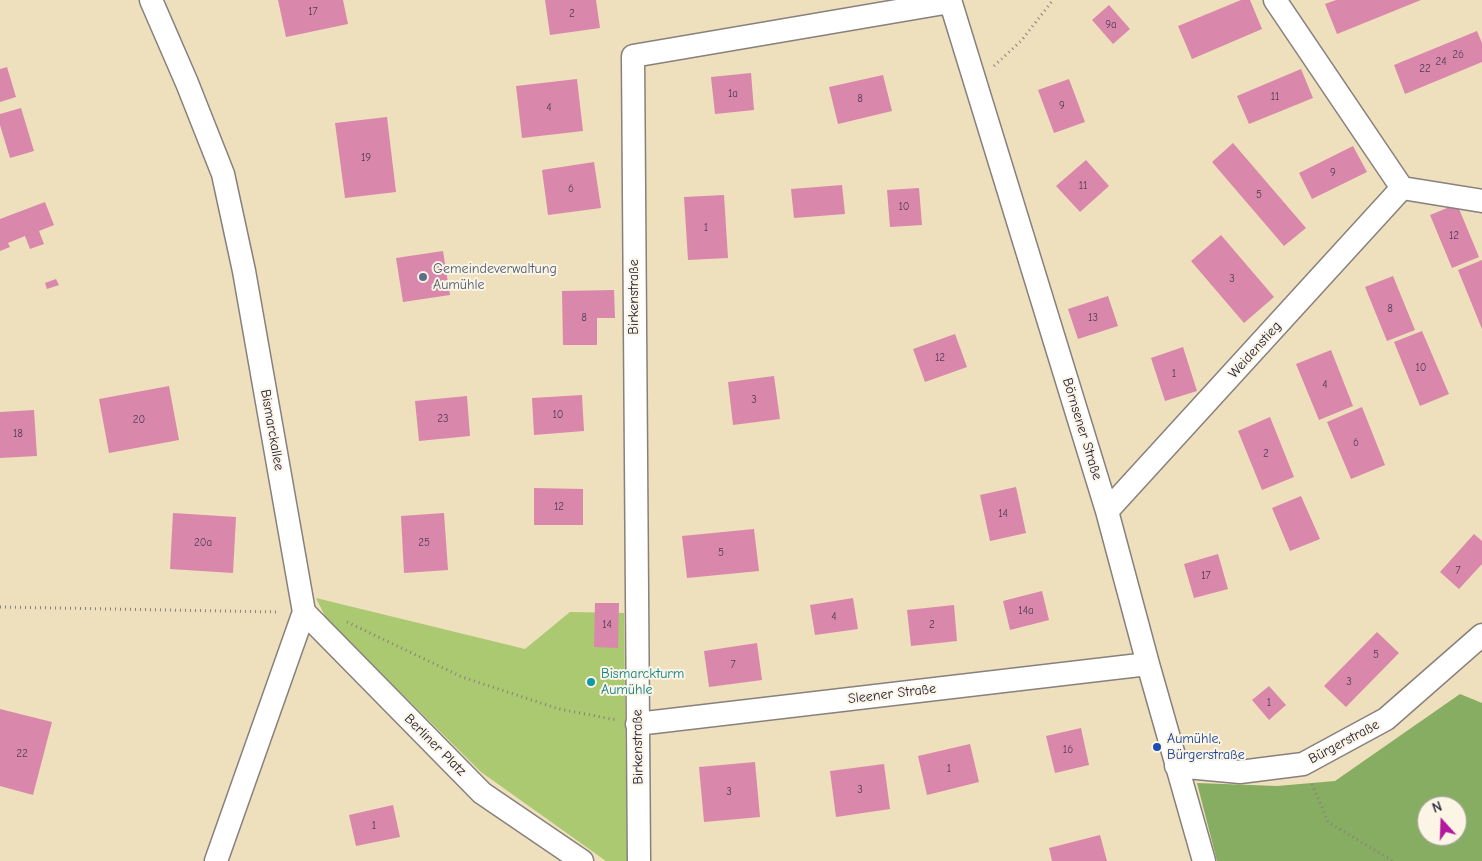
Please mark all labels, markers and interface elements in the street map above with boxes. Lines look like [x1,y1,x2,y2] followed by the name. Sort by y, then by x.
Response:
[308,5,318,19] house number: 17
[569,7,575,21] house number: 2
[1105,18,1117,32] house number: 9a
[1452,48,1464,62] house number: 26
[1435,55,1447,69] house number: 24
[1419,62,1431,76] house number: 22
[728,87,738,101] house number: 1a
[1271,90,1279,104] house number: 11
[857,92,863,106] house number: 8
[1059,99,1065,113] house number: 9
[546,101,552,115] house number: 4
[361,151,371,165] house number: 19
[1330,166,1336,180] house number: 9
[1079,179,1087,193] house number: 11
[568,182,574,196] house number: 6
[1256,188,1262,202] house number: 5
[898,200,910,214] house number: 10
[704,221,708,235] house number: 1
[1449,229,1459,243] house number: 12
[626,259,642,335] street label: Birkenstraße
[433,261,557,294] place label: Gemeindeverwaltung Aumühle
[417,271,429,283] marker: Gemeindeverwaltung Aumühle
[1229,272,1235,286] house number: 3
[1387,302,1393,316] house number: 8
[581,311,587,325] house number: 8
[1088,311,1098,325] house number: 13
[1225,318,1285,382] street label: Weidenstieg
[935,351,945,365] house number: 12
[1415,361,1427,375] house number: 10
[1172,367,1176,381] house number: 1
[1059,376,1105,482] street label: Börnsener Straße
[1322,378,1328,392] house number: 4
[257,388,287,472] street label: Bismarckallee
[751,393,757,407] house number: 3
[552,408,564,422] house number: 10
[437,412,449,426] house number: 23
[133,413,145,427] house number: 20
[13,427,23,441] house number: 18
[1353,436,1359,450] house number: 6
[1263,447,1269,461] house number: 2
[554,500,564,514] house number: 12
[998,507,1008,521] house number: 14
[194,536,212,550] house number: 20a
[418,536,430,550] house number: 25
[718,546,724,560] house number: 5
[1455,564,1461,578] house number: 7
[1201,569,1211,583] house number: 17
[1018,604,1034,618] house number: 14a
[831,610,837,624] house number: 4
[602,618,612,632] house number: 14
[929,618,935,632] house number: 2
[1373,648,1379,662] house number: 5
[730,658,736,672] house number: 7
[601,666,684,699] place label: Bismarckturm Aumühle
[1346,675,1352,689] house number: 3
[585,676,597,688] marker: Bismarckturm Aumühle
[847,680,937,708] street label: Sleener Straße
[1267,696,1271,710] house number: 1
[629,709,647,785] street label: Birkenstraße
[401,711,469,779] street label: Berliner Platz
[1306,716,1382,768] street label: Bürgerstraße
[1167,731,1245,764] place label: Aumühle, Bürgerstraße
[1151,741,1163,753] marker: Aumühle, Bürgerstraße
[1063,743,1073,757] house number: 16
[16,747,28,761] house number: 22
[947,762,951,776] house number: 1
[857,783,863,797] house number: 3
[726,785,732,799] house number: 3
[1417,796,1467,846] north arrow
[1430,798,1444,817] text: N
[372,819,376,833] house number: 1

